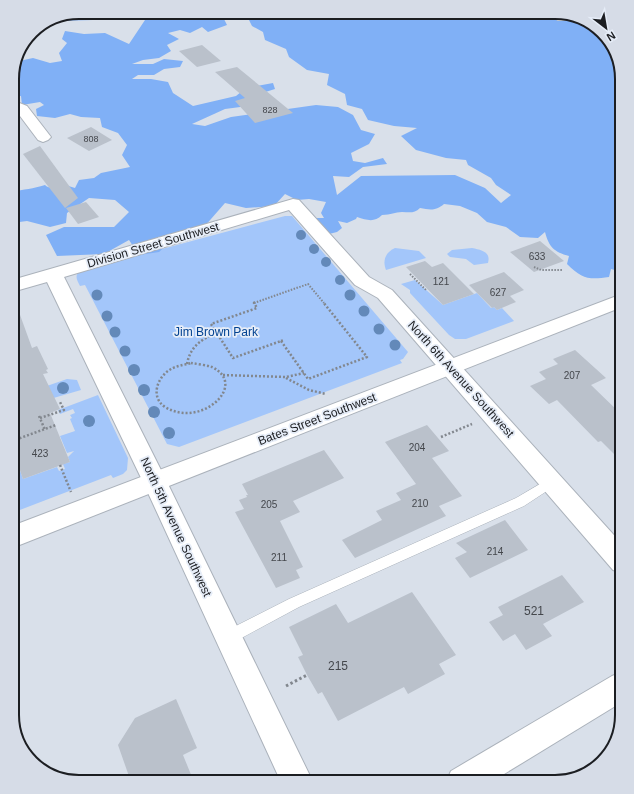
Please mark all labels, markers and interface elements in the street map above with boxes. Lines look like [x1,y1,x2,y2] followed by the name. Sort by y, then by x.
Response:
[586,8,626,48] north arrow
[605,29,618,44] text: N
[262,105,278,115] house number: 828
[83,134,99,144] house number: 808
[85,219,221,271] street label: Division Street Southwest
[529,251,546,262] house number: 633
[433,276,450,287] house number: 121
[490,287,507,298] house number: 627
[405,318,517,441] street label: North 6th Avenue Southwest
[174,325,259,339] park label: Jim Brown Park
[564,370,581,381] house number: 207
[256,390,379,448] street label: Bates Street Southwest
[409,442,426,453] house number: 204
[32,448,49,459] house number: 423
[138,455,215,599] street label: North 5th Avenue Southwest
[412,498,429,509] house number: 210
[261,499,278,510] house number: 205
[487,546,504,557] house number: 214
[271,552,287,563] house number: 211
[524,604,544,618] house number: 521
[328,659,348,673] house number: 215

